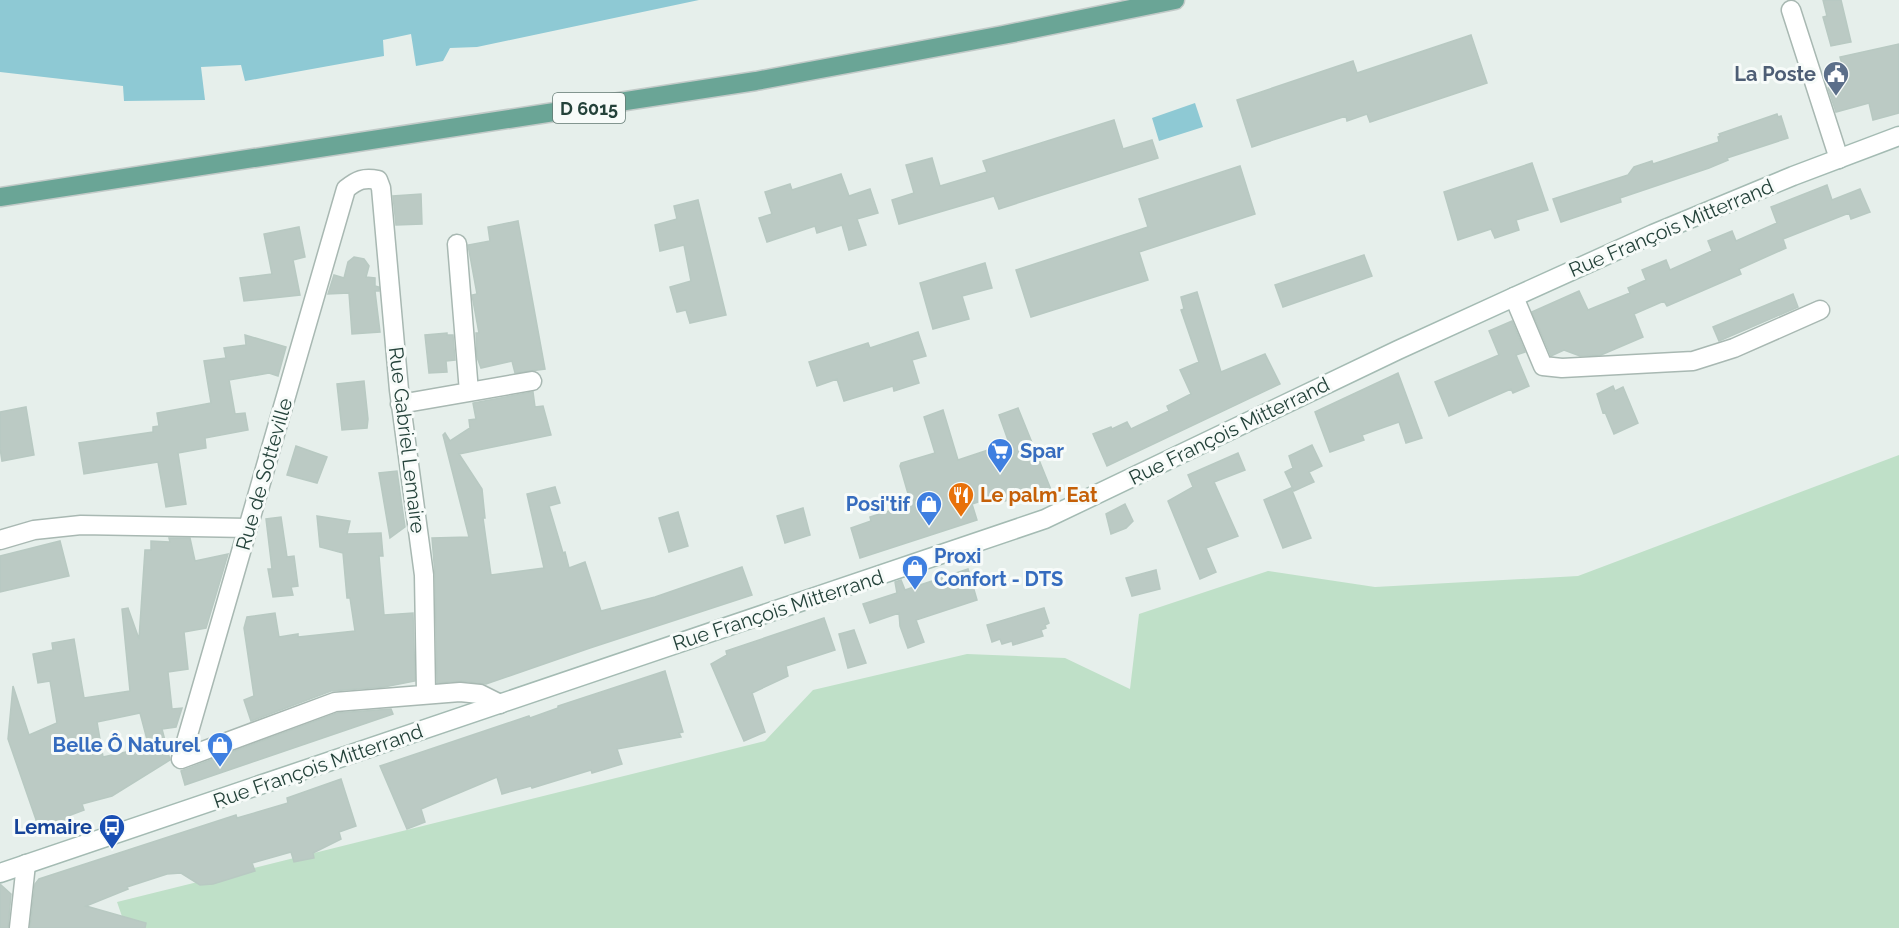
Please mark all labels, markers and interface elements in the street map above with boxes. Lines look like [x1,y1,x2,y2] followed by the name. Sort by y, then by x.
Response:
[1821,59,1851,97] public building icon: La Poste
[1734,62,1816,86] place label: La Poste
[553,93,625,123] road number: D 6015
[1565,174,1777,282] street label: Rue François Mitterrand
[384,345,430,535] street label: Rue Gabriel Lemaire
[1125,372,1333,490] street label: Rue François Mitterrand
[231,395,297,553] street label: Rue de Sotteville
[985,436,1015,474] supermarket icon: Spar
[1020,439,1064,463] place label: Spar
[946,480,976,518] restaurant icon: Le palm' Eat
[980,483,1098,507] place label: Le palm' Eat
[914,489,944,527] shop icon: Posi'tif
[846,492,911,516] place label: Posi'tif
[934,544,1063,591] place label: Proxi Confort - DTS
[900,553,930,591] shop icon: Proxi Confort - DTS
[670,565,886,655] street label: Rue François Mitterrand
[210,719,426,813] street label: Rue François Mitterrand
[205,730,235,768] shop icon: Belle Ô Naturel
[53,733,201,757] place label: Belle Ô Naturel
[97,812,127,850] bus stop icon: Lemaire
[14,815,92,839] place label: Lemaire

